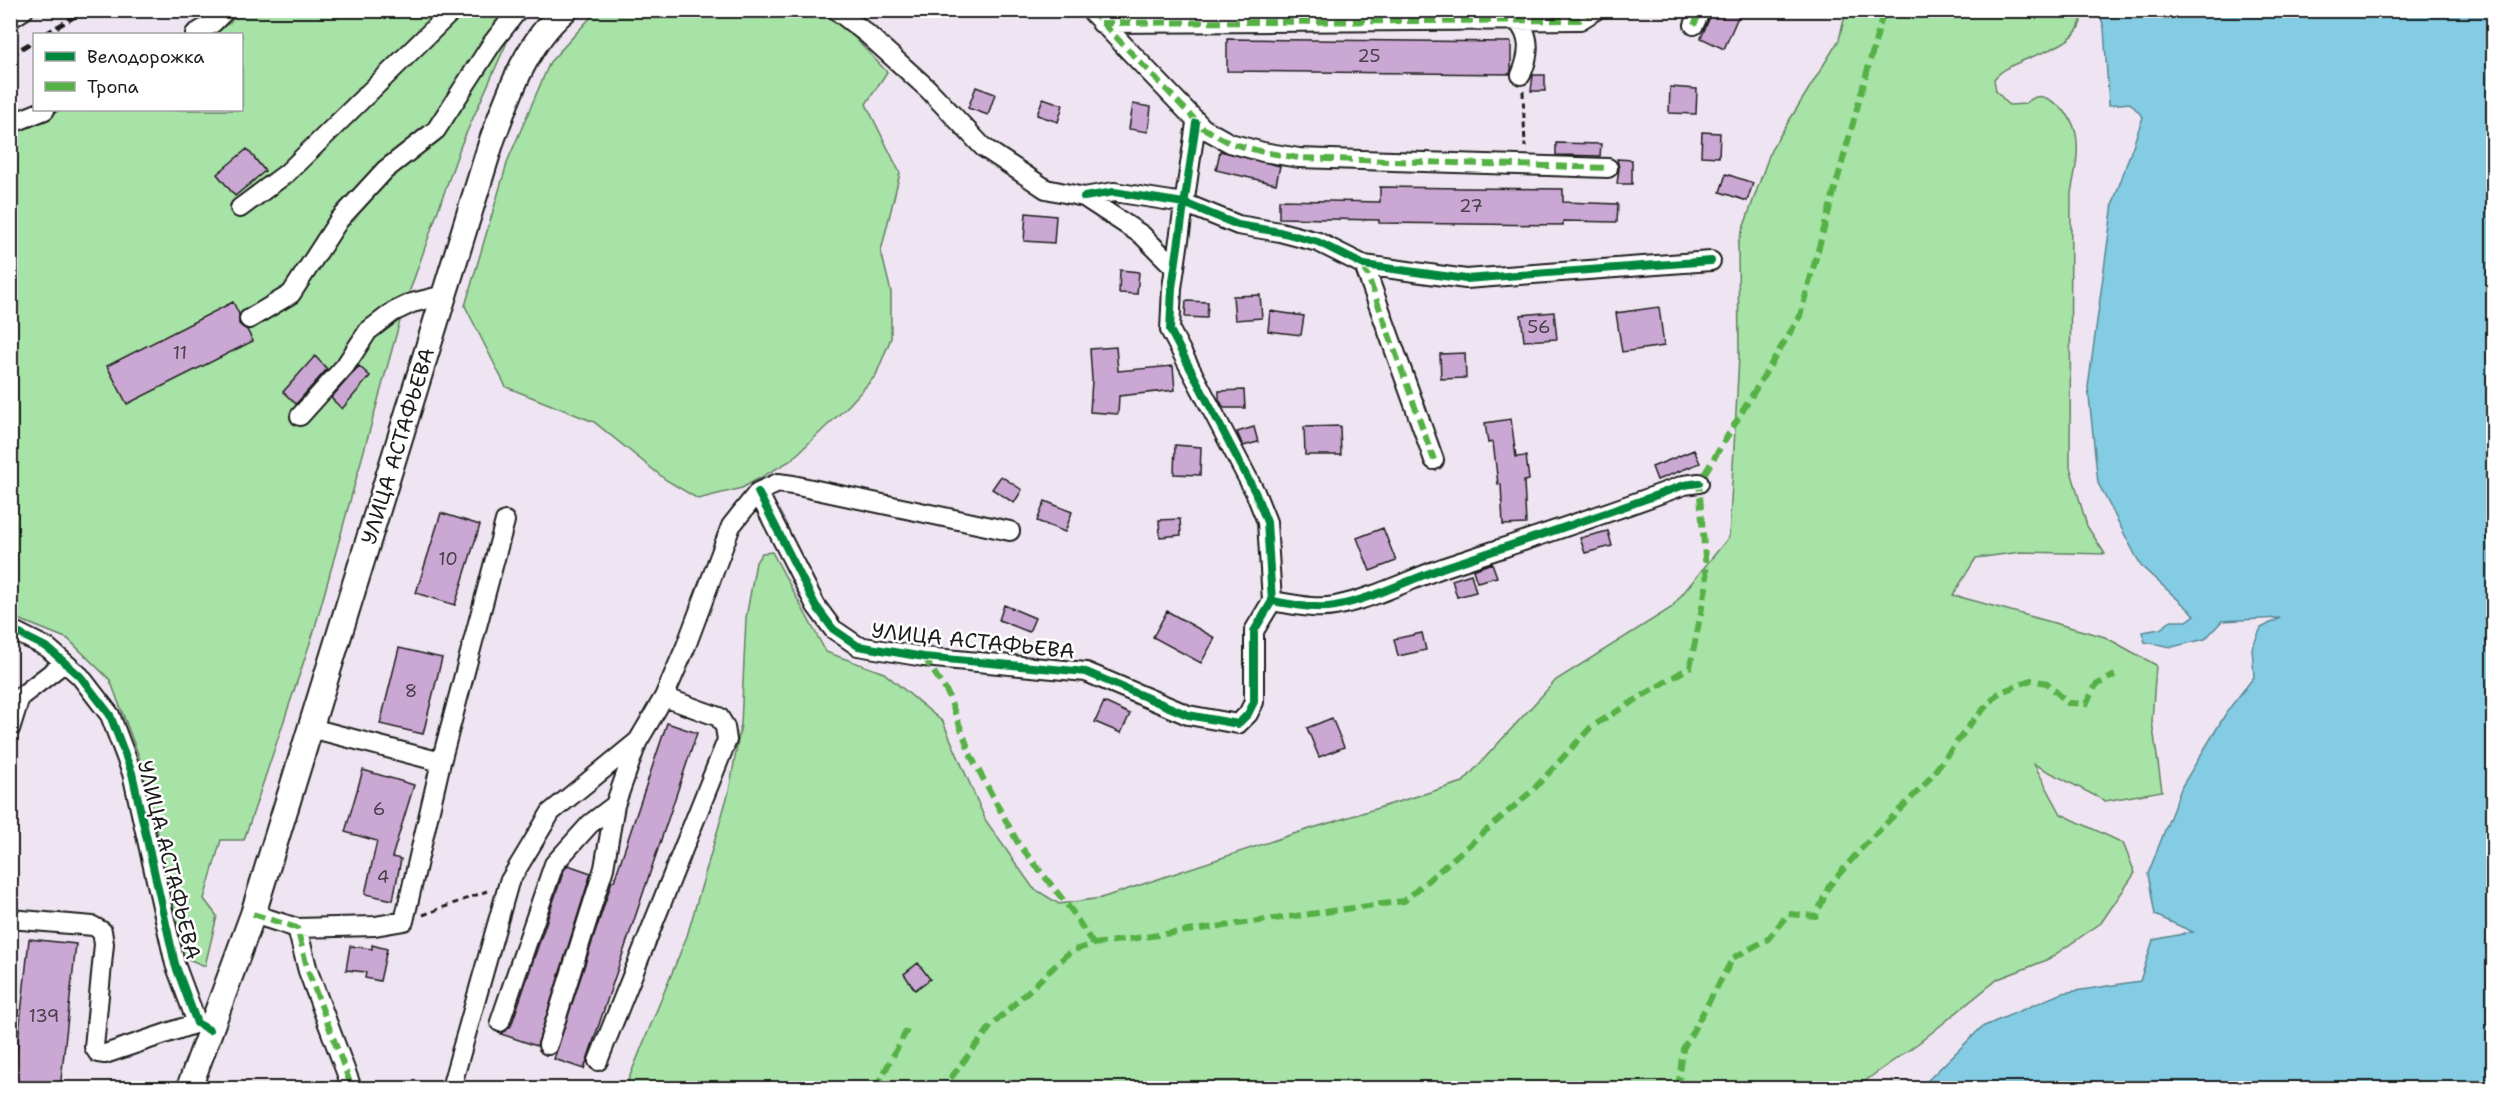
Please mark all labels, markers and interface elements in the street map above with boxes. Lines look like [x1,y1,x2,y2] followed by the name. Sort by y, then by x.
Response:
[33,33,243,111] legend
[1357,44,1381,68] house number: 25
[87,45,205,69] text: Велодорожка
[87,75,139,99] text: Тропа
[1459,194,1483,218] house number: 27
[1527,315,1551,339] house number: 56
[173,341,187,365] house number: 11
[355,344,441,548] street label: УЛИЦА АСТАФЬЕВА
[438,547,458,571] house number: 10
[870,616,1076,666] street label: УЛИЦА АСТАФЬЕВА
[405,679,417,703] house number: 8
[131,757,207,963] street label: УЛИЦА АСТАФЬЕВА
[373,797,385,821] house number: 6
[377,865,389,889] house number: 4
[29,1004,59,1028] house number: 139

